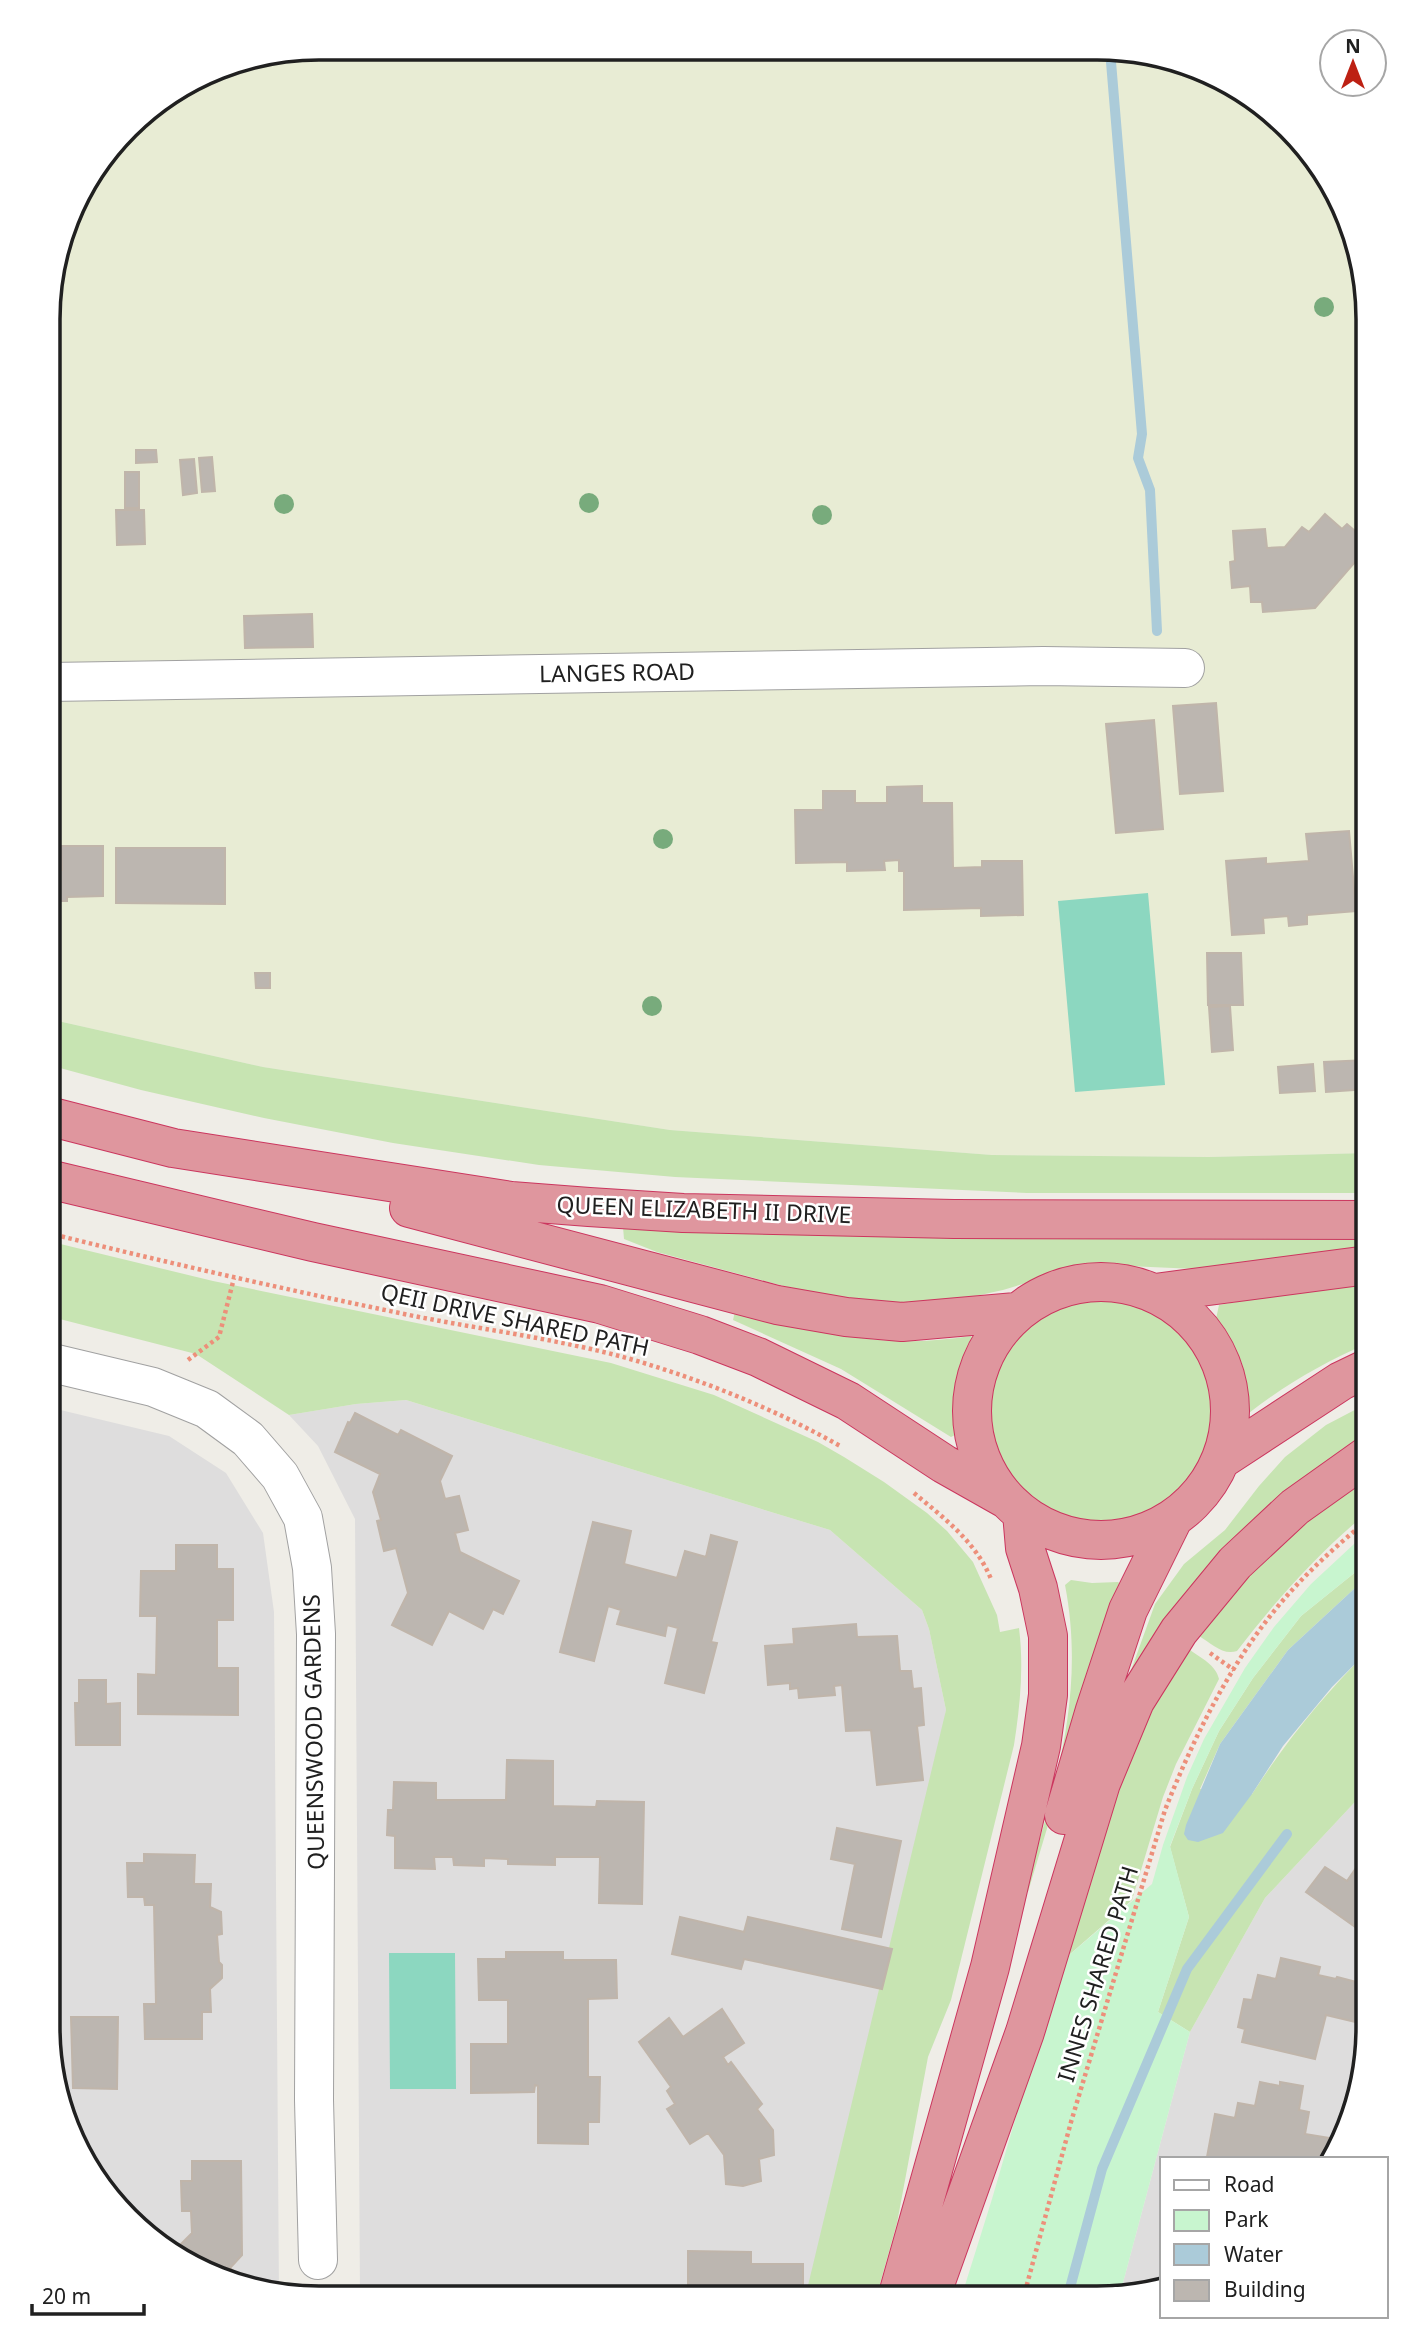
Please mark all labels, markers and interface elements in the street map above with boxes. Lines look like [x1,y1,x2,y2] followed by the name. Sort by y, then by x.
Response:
[1318,28,1388,98] north arrow
[1345,33,1361,59] text: N
[539,655,695,689] street label: LANGES ROAD
[556,1188,852,1230] street label: QUEEN ELIZABETH II DRIVE
[378,1275,652,1363] street label: QEII DRIVE SHARED PATH
[295,1594,331,1870] street label: QUEENSWOOD GARDENS
[1049,1862,1145,2086] street label: INNES SHARED PATH
[1160,2157,1388,2318] legend
[1224,2170,1274,2198] text: Road
[1224,2205,1269,2233] text: Park
[1224,2240,1283,2268] text: Water
[32,2272,144,2316] scale bar
[1224,2275,1306,2303] text: Building
[42,2282,91,2310] text: 20 m

